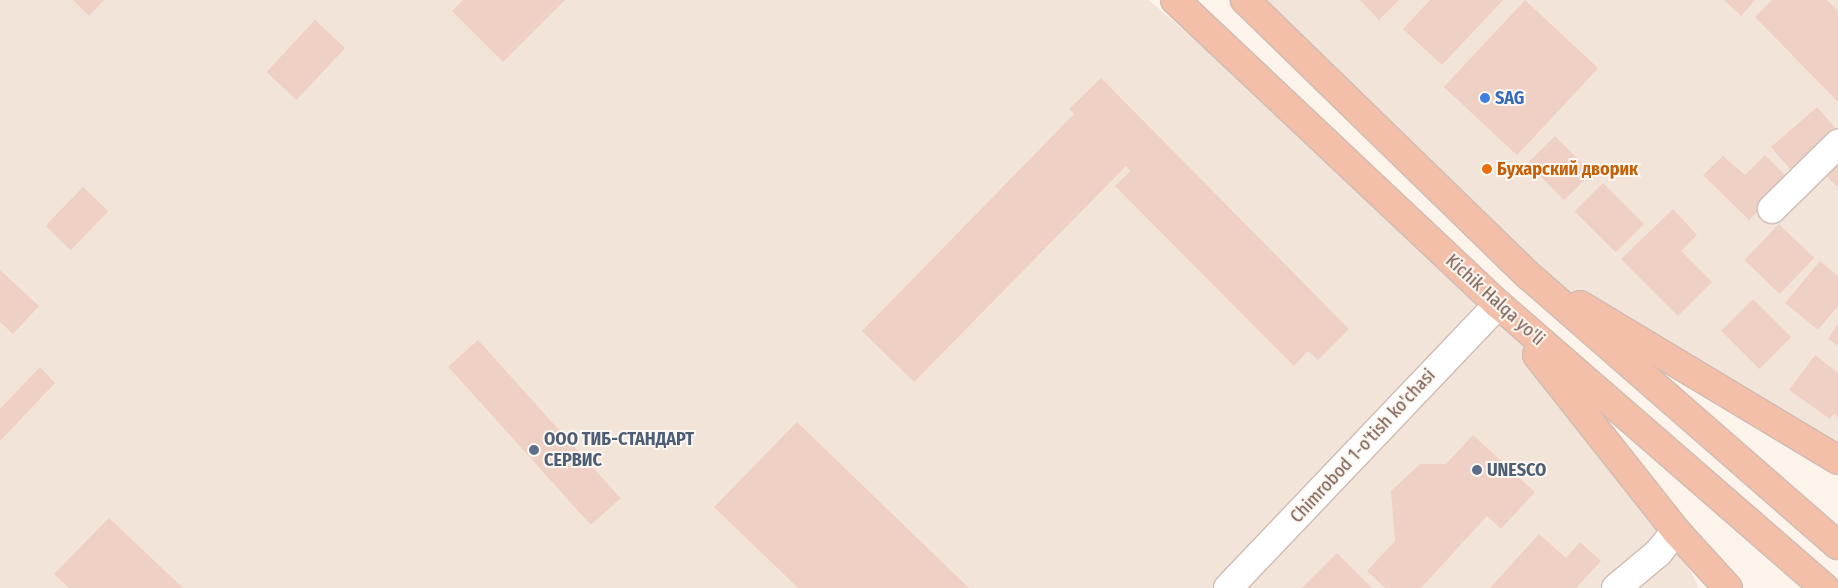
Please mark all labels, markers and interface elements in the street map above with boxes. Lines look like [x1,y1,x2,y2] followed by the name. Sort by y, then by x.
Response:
[1495,87,1524,109] place label: SAG
[1479,92,1491,104] marker: SAG
[1497,158,1638,180] place label: Бухарский дворик
[1481,163,1493,175] marker: Бухарский дворик
[1441,250,1549,350] street label: Kichik Halqa yo'li
[1286,365,1440,527] street label: Chimrobod 1-o'tish ko'chasi
[544,429,694,472] place label: ООО ТИБ-СТАНДАРТ СЕРВИС
[528,444,540,456] marker: ООО ТИБ-СТАНДАРТ СЕРВИС
[1487,459,1546,481] place label: UNESCO
[1471,464,1483,476] marker: UNESCO

